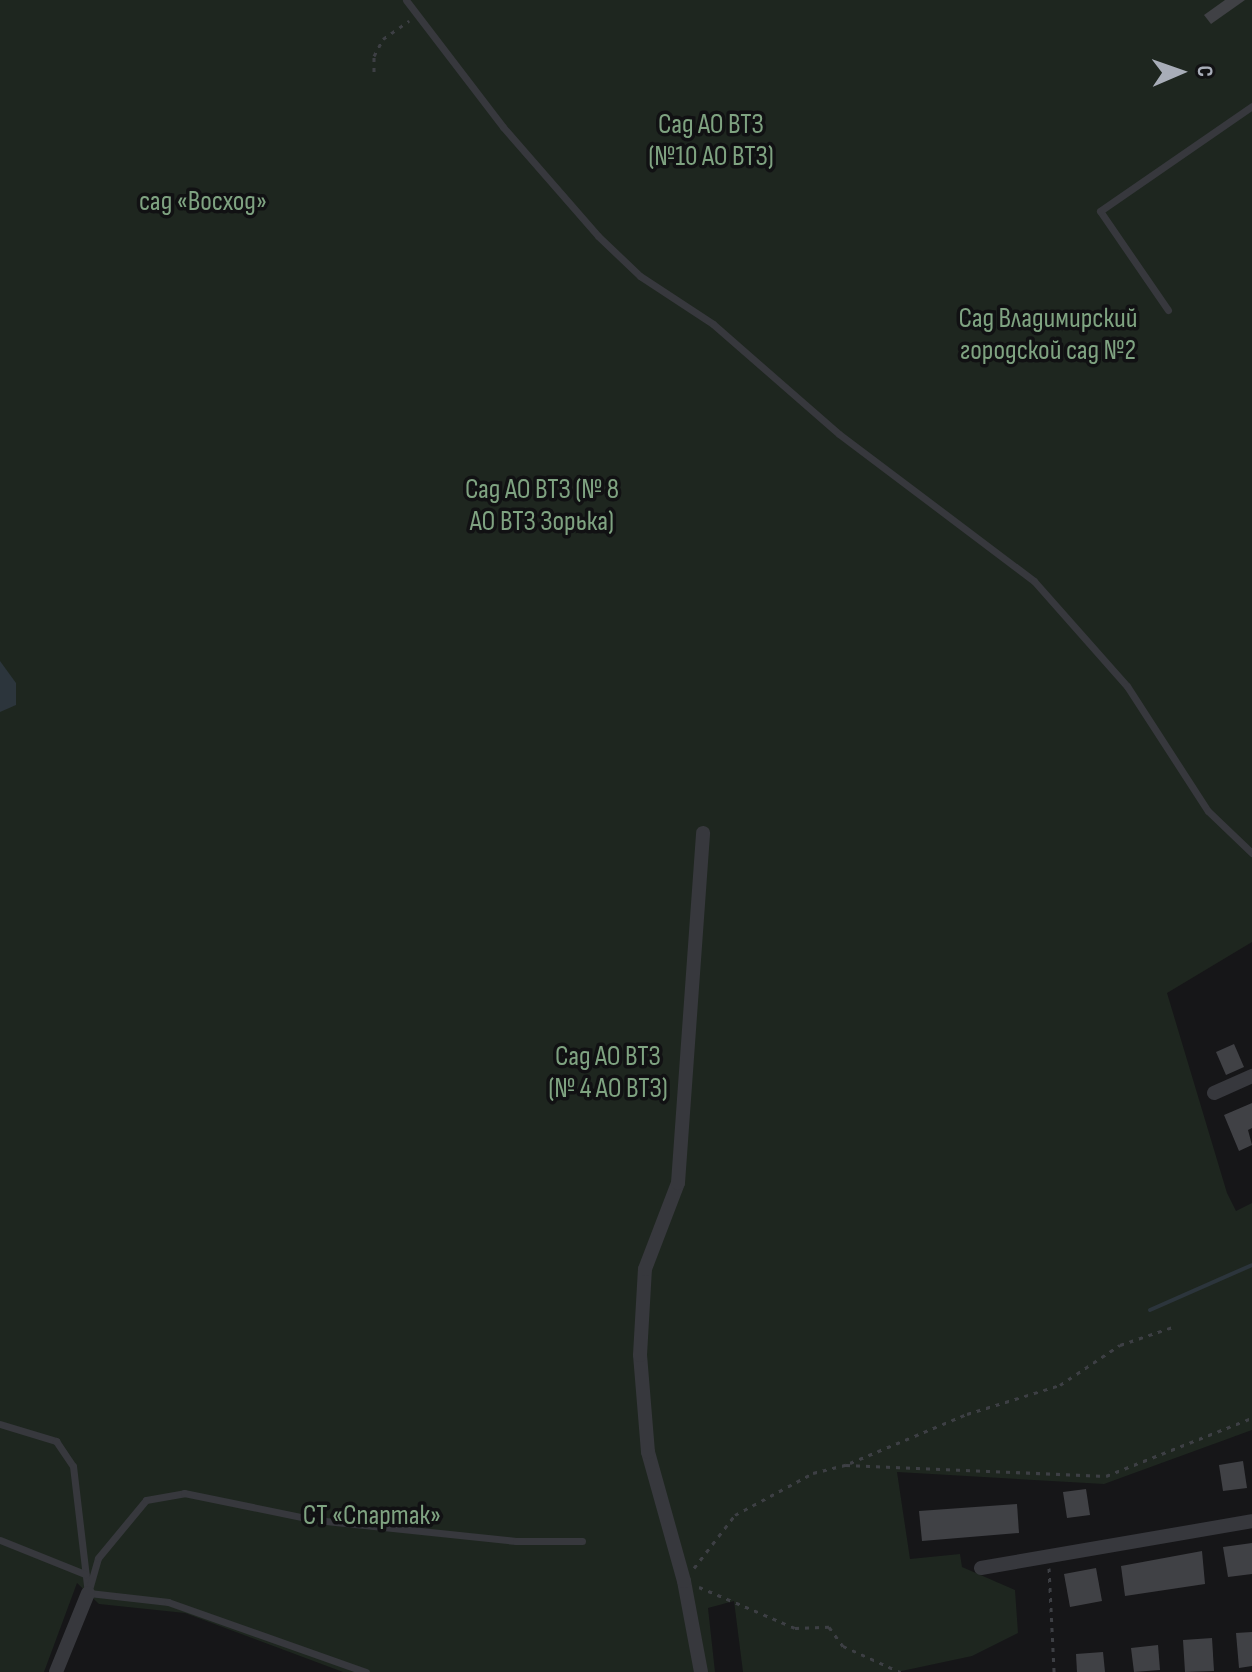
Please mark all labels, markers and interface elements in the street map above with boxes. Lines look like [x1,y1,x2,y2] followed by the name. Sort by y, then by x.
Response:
[1140,32,1220,112] north arrow
[1191,65,1218,77] text: С
[648,108,774,174] park label: Сад АО ВТЗ (№10 АО ВТЗ)
[139,185,267,219] park label: сад «Восход»
[959,302,1137,368] park label: Сад Владимирский городской сад №2
[465,473,619,539] park label: Сад АО ВТЗ (№ 8 АО ВТЗ Зорька)
[548,1040,668,1106] park label: Сад АО ВТЗ (№ 4 АО ВТЗ)
[303,1499,441,1533] park label: СТ «Спартак»

